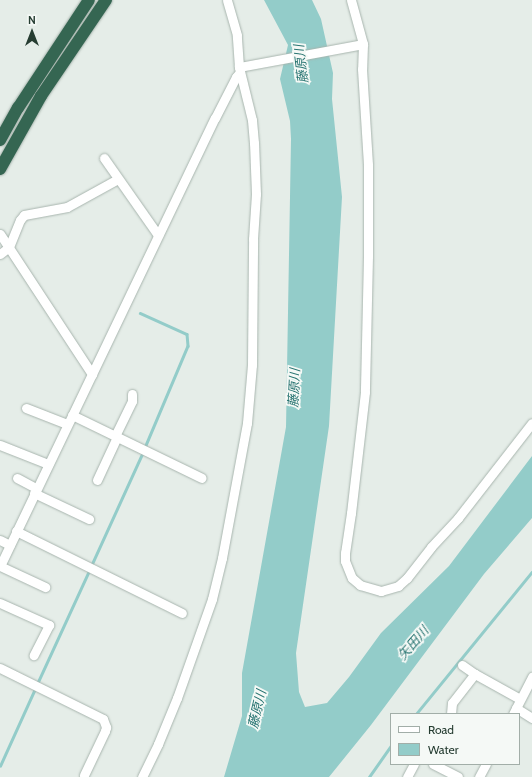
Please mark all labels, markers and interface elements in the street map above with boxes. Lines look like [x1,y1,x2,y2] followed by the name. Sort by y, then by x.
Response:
[12,12,52,52] north arrow
[28,13,36,27] text: N
[291,44,311,84] water label: 藤原川
[285,368,303,408] water label: 藤原川
[394,623,432,663] water label: 矢田川
[245,688,269,730] water label: 藤原川
[390,713,520,765] legend
[428,722,454,737] text: Road
[428,742,458,757] text: Water

